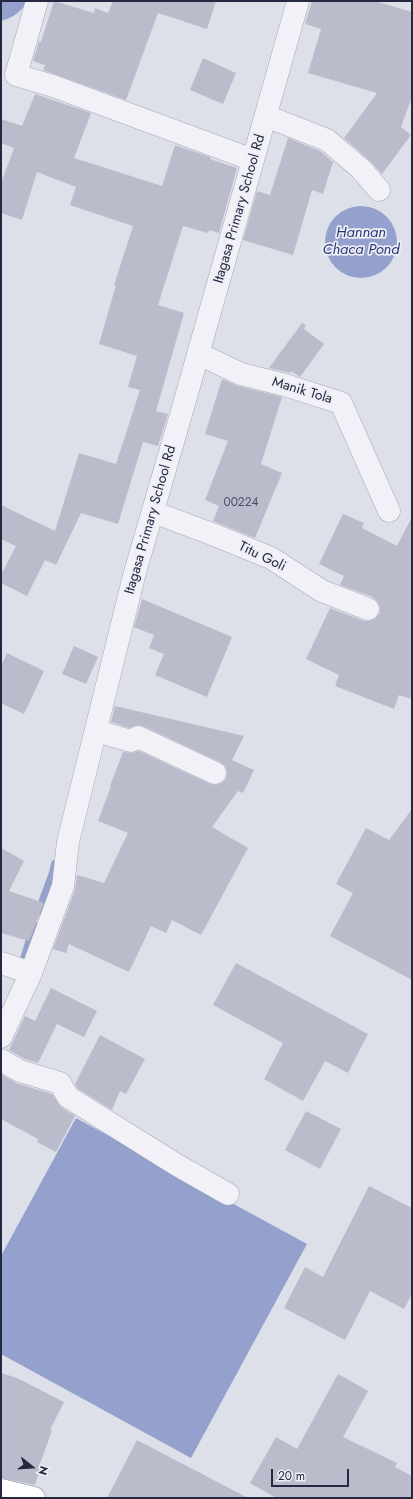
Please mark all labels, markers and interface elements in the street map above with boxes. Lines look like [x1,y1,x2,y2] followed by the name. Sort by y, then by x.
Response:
[211,133,269,285] street label: Itagasa Primary School Rd
[322,224,400,259] water label: Hannan Chaca Pond
[270,374,334,408] street label: Manik Tola
[122,444,180,596] street label: Itagasa Primary School Rd
[223,496,259,510] house number: 00224
[236,538,288,576] street label: Titu Goli
[12,1447,52,1487] north arrow
[273,1461,351,1487] scale bar
[35,1464,52,1477] text: N
[278,1467,305,1485] text: 20 m

